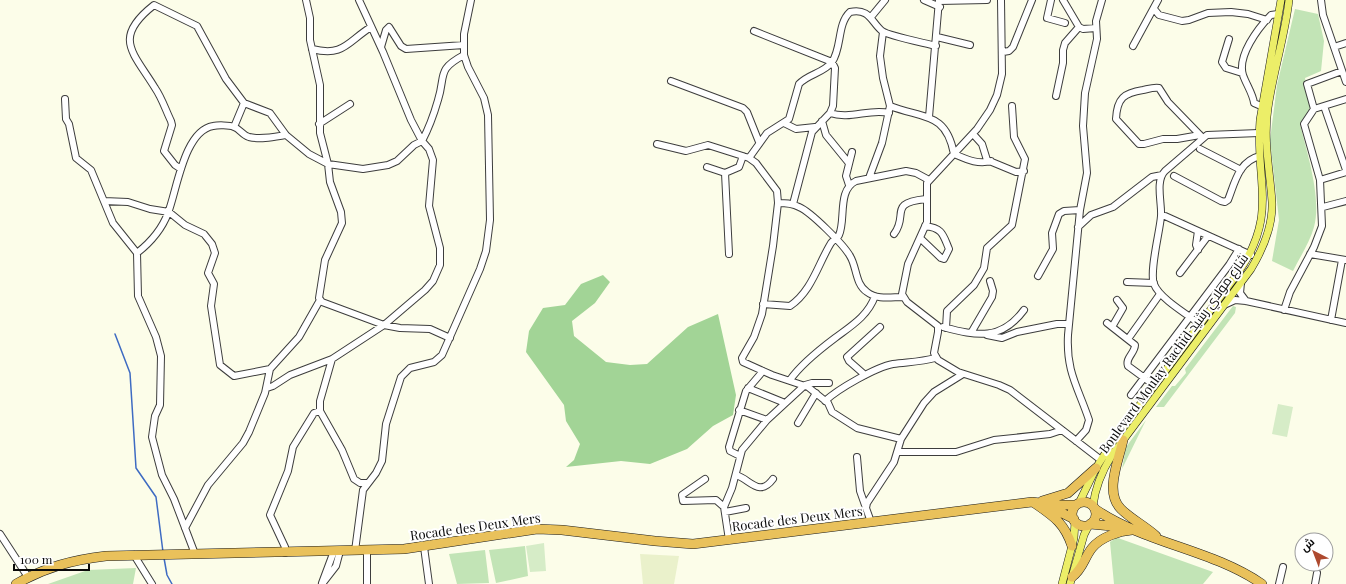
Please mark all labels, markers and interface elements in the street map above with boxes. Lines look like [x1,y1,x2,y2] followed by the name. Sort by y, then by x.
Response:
[1095,250,1254,458] street label: Boulevard Moulay Rachid شارع مولاي رشيد
[731,502,863,534] street label: Rocade des Deux Mers
[409,508,541,544] street label: Rocade des Deux Mers
[1294,532,1334,572] north arrow
[1297,534,1317,554] text: ش
[14,546,89,572] scale bar
[20,551,53,567] text: 100 m

